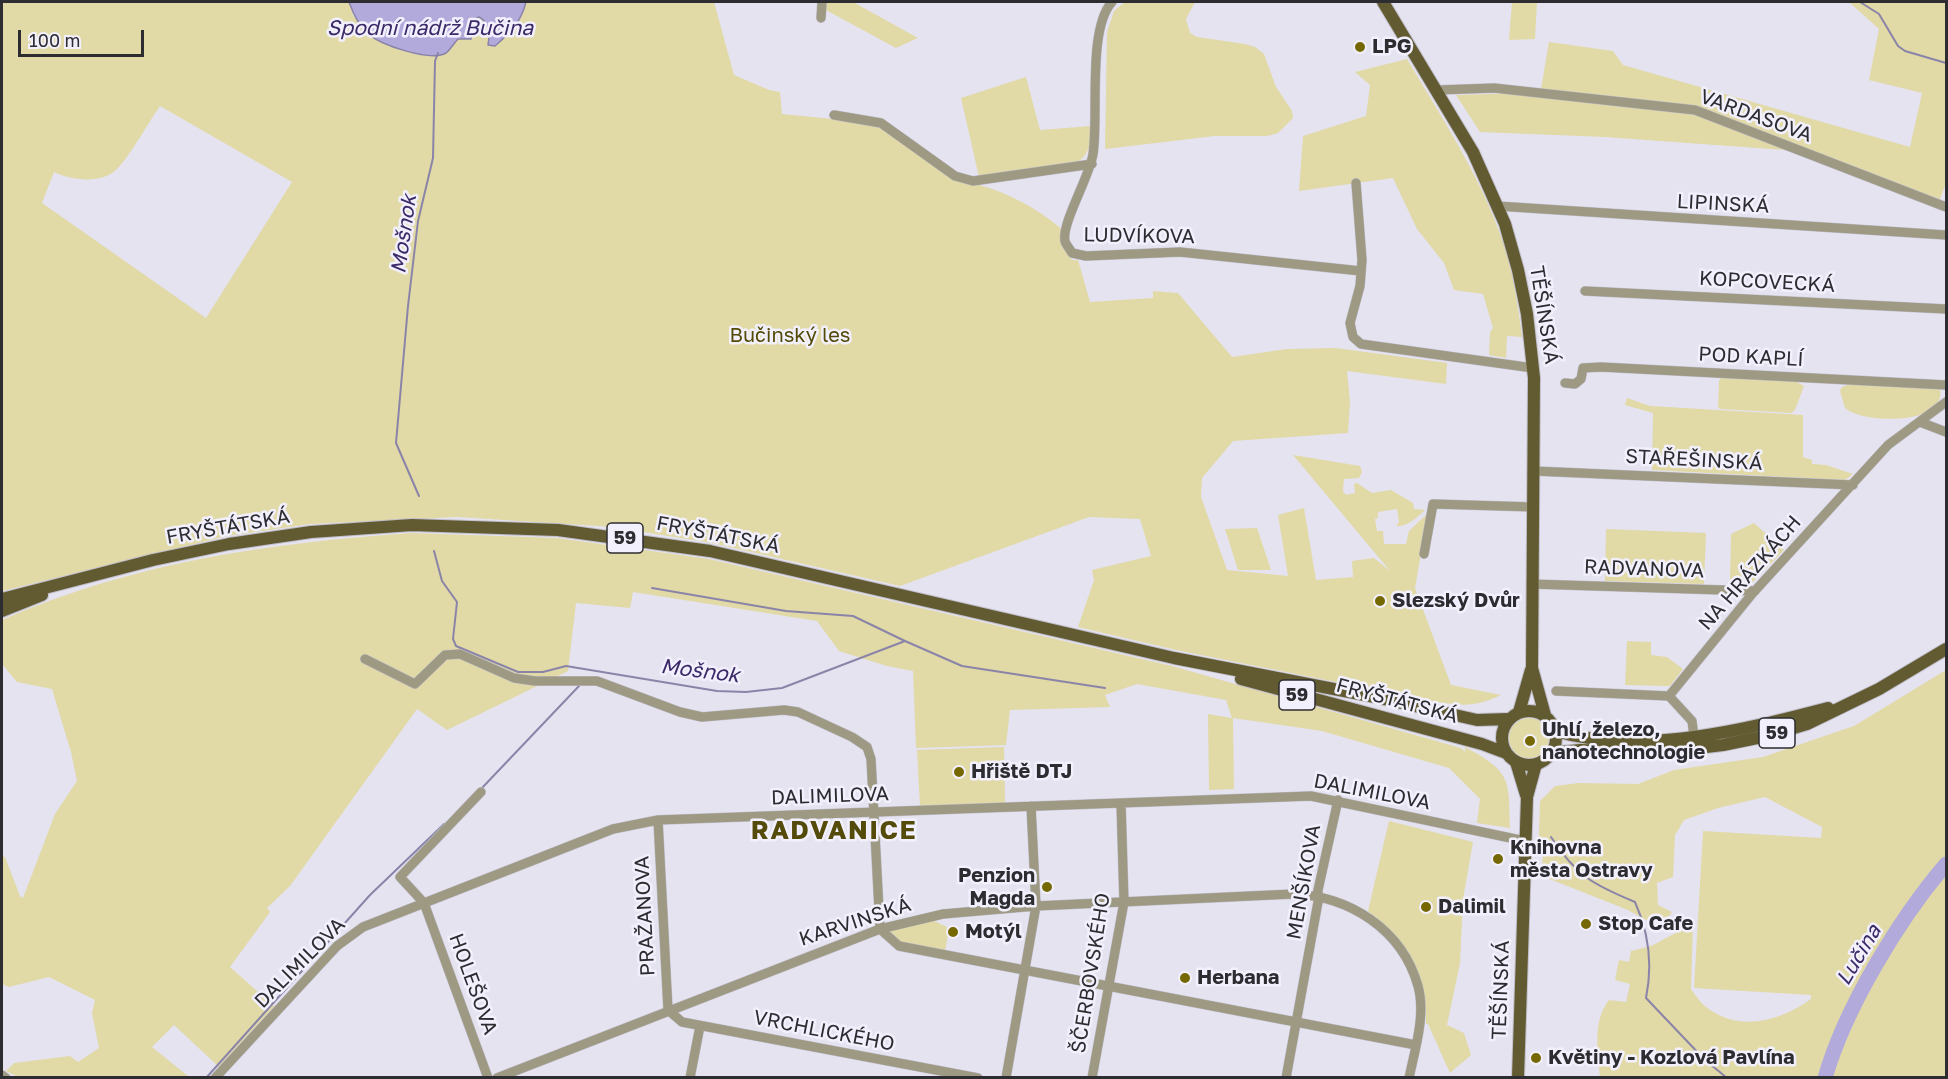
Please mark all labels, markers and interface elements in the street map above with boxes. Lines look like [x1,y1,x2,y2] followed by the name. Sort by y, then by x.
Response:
[327,15,533,41] water label: Spodní nádrž Bučina
[21,18,147,56] scale bar
[29,29,80,51] text: 100 m
[1372,35,1411,59] place label: LPG
[1353,40,1367,54] marker: LPG
[1697,85,1815,147] street label: VARDASOVA
[1676,190,1770,218] street label: LIPINSKÁ
[386,193,422,275] water label: Mošnok
[1083,223,1195,249] street label: LUDVÍKOVA
[1524,264,1564,366] street label: TĚŠÍNSKÁ
[1698,266,1836,298] street label: KOPCOVECKÁ
[730,324,850,348] park label: Bučinský les
[1698,342,1804,372] street label: POD KAPLÍ
[1625,444,1763,476] street label: STAŘEŠINSKÁ
[164,504,292,550] street label: FRYŠTÁTSKÁ
[654,511,782,559] street label: FRYŠTÁTSKÁ
[1694,511,1806,635] street label: NA HRÁZKÁCH
[607,523,643,553] road number: 59
[1584,555,1704,583] street label: RADVANOVA
[1392,589,1520,613] place label: Slezský Dvůr
[1373,594,1387,608] marker: Slezský Dvůr
[659,654,741,688] water label: Mošnok
[1333,673,1461,729] street label: FRYŠTÁTSKÁ
[1279,680,1315,710] road number: 59
[1542,718,1705,765] place label: Uhlí, železo, nanotechnologie
[1759,718,1795,748] road number: 59
[1523,734,1537,748] marker: Uhlí, železo, nanotechnologie
[971,760,1072,784] place label: Hřiště DTJ
[952,765,966,779] marker: Hřiště DTJ
[1312,769,1432,815] street label: DALIMILOVA
[771,782,889,810] street label: DALIMILOVA
[751,815,917,847] district label: RADVANICE
[1282,823,1326,941] street label: MENŠÍKOVA
[1510,836,1653,883] place label: Knihovna města Ostravy
[1491,852,1505,866] marker: Knihovna města Ostravy
[630,855,660,977] street label: PRAŽANOVA
[958,864,1035,911] place label: Penzion Magda
[1040,880,1054,894] marker: Penzion Magda
[1066,891,1116,1055] street label: ŠČERBOVSKÉHO
[796,893,914,951] street label: KARVINSKÁ
[1438,895,1506,919] place label: Dalimil
[1419,900,1433,914] marker: Dalimil
[1598,912,1693,936] place label: Stop Cafe
[250,913,350,1013] street label: DALIMILOVA
[1579,917,1593,931] marker: Stop Cafe
[965,920,1022,944] place label: Motýl
[1831,920,1887,990] water label: Lučina
[946,925,960,939] marker: Motýl
[444,930,502,1038] street label: HOLEŠOVA
[1487,940,1515,1040] street label: TĚŠÍNSKÁ
[1197,966,1279,990] place label: Herbana
[1178,971,1192,985] marker: Herbana
[751,1006,897,1056] street label: VRCHLICKÉHO
[1548,1046,1795,1070] place label: Květiny - Kozlová Pavlína
[1529,1051,1543,1065] marker: Květiny - Kozlová Pavlína

